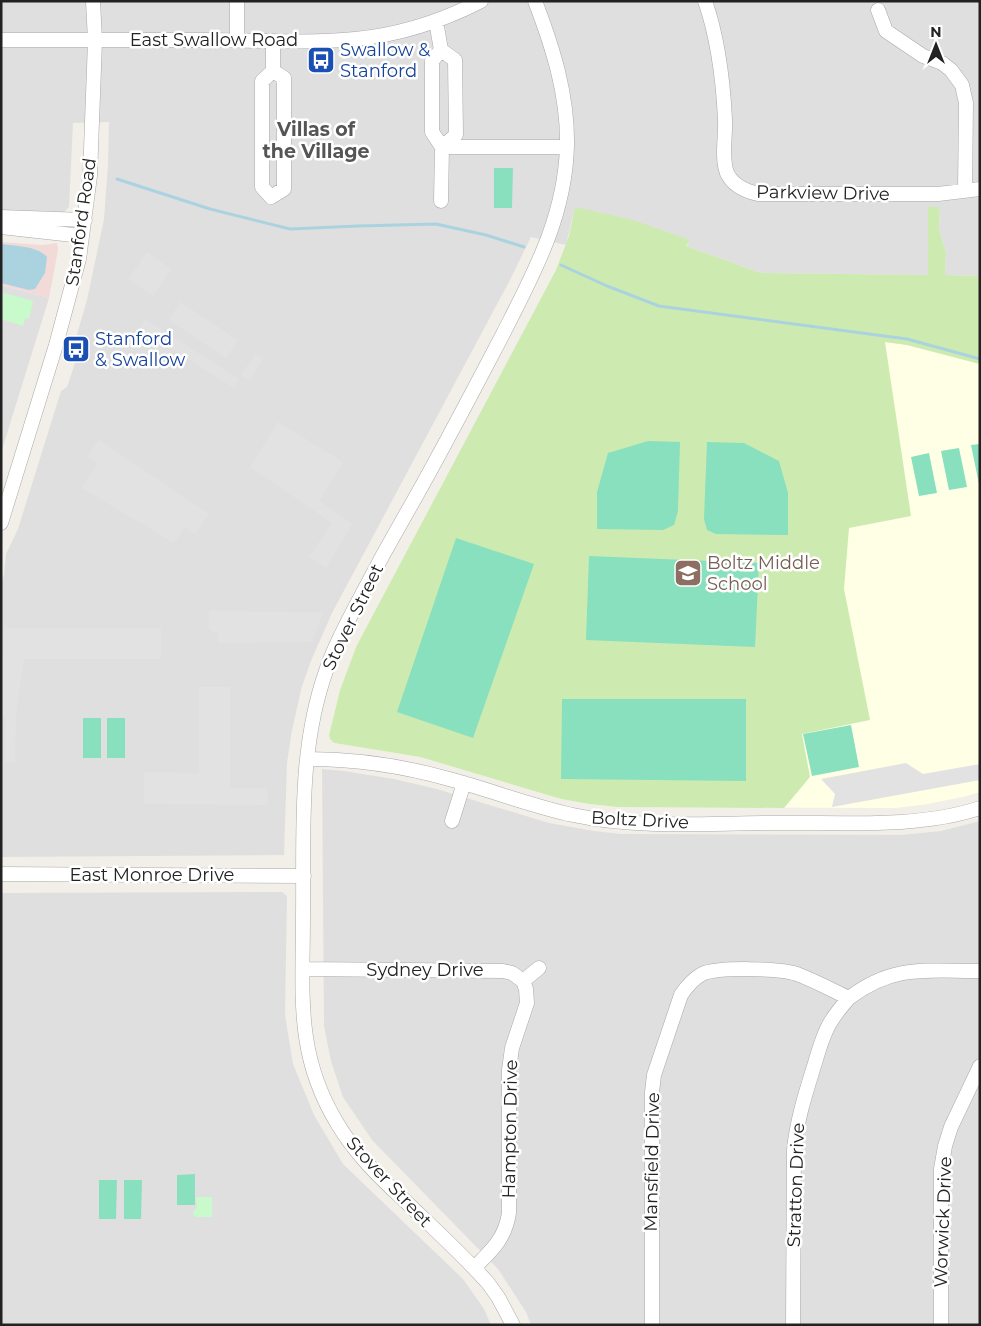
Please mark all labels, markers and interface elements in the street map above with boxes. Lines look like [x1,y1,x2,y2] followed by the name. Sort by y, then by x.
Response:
[911,20,961,70] north arrow
[930,23,942,41] text: N
[130,29,298,51] street label: East Swallow Road
[340,39,430,82] place label: Swallow & Stanford
[306,45,336,75] bus stop icon: Swallow & Stanford
[262,118,370,163] district label: Villas of the Village
[61,157,101,287] street label: Stanford Road
[756,181,890,205] street label: Parkview Drive
[95,328,185,371] place label: Stanford & Swallow
[61,334,91,364] bus stop icon: Stanford & Swallow
[707,552,820,595] place label: Boltz Middle School
[673,558,703,588] school or university icon: Boltz Middle School
[318,560,388,674] street label: Stover Street
[591,806,690,834] street label: Boltz Drive
[70,864,235,886] street label: East Monroe Drive
[366,959,484,981] street label: Sydney Drive
[498,1059,522,1199] street label: Hampton Drive
[640,1092,664,1232] street label: Mansfield Drive
[783,1122,809,1248] street label: Stratton Drive
[341,1132,437,1232] street label: Stover Street
[930,1156,956,1288] street label: Worwick Drive

